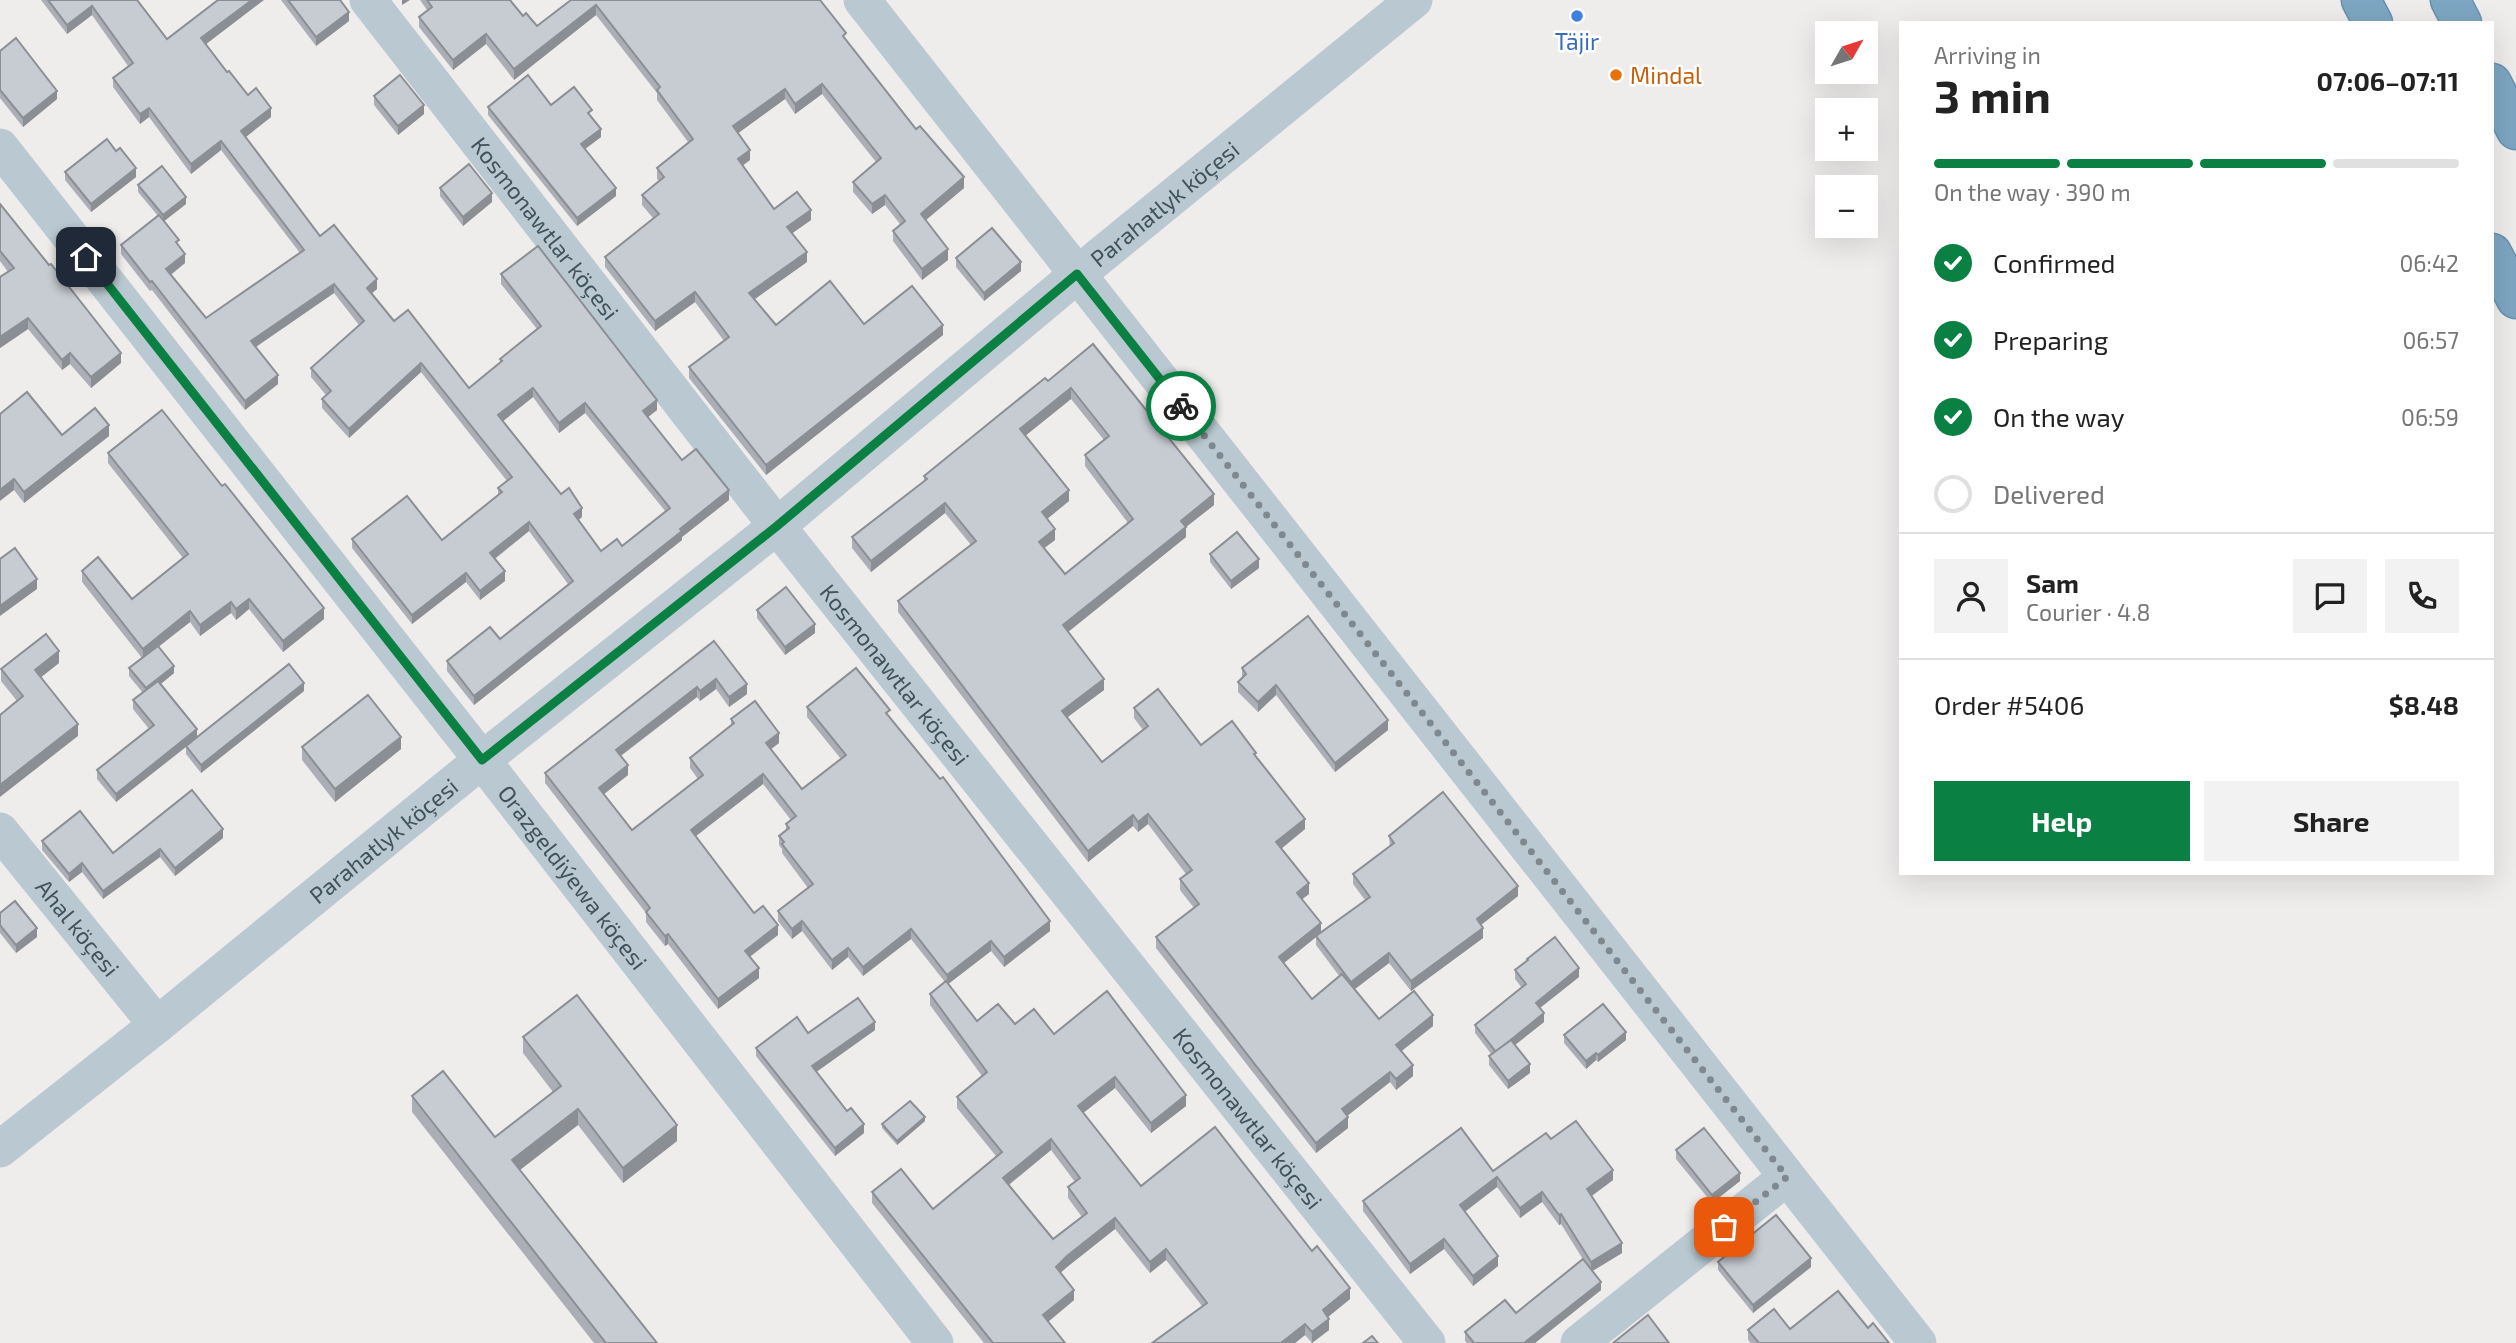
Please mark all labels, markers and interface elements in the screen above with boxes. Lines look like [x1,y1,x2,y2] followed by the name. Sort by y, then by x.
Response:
[1569,8,1585,24] marker: Täjir
[1815,21,1878,84] north arrow
[1815,21,1878,238] map controls
[1555,27,1599,55] place label: Täjir
[1934,41,2041,69] text: Arriving in
[1630,61,1702,89] place label: Mindal
[2317,65,2459,96] text: 07:06–07:11
[1608,67,1624,83] marker: Mindal
[1934,67,2051,122] text: 3 min
[1815,98,1878,161] button: +
[466,131,625,325] street label: Kosmonawtlar köçesi
[1085,135,1244,272] street label: Parahatlyk köçesi
[1815,175,1878,238] button: −
[1934,178,2131,206] text: On the way · 390 m
[56,227,116,287] pin
[67,238,105,276] icon: home
[1934,244,1972,282] icon: check
[1993,247,2116,278] text: Confirmed
[2399,249,2459,277] text: 06:42
[1934,321,1972,359] icon: check
[1993,324,2108,355] text: Preparing
[2402,326,2459,354] text: 06:57
[1146,371,1216,441] courier
[1162,387,1200,425] icon: bike
[1934,398,1972,436] icon: check
[1993,401,2124,432] text: On the way
[2401,403,2459,431] text: 06:59
[1993,478,2105,509] text: Delivered
[1934,559,2008,633] button: person
[2293,559,2367,633] button: chat
[2385,559,2459,633] button: phone
[2026,567,2079,598] text: Sam
[815,578,976,771] street label: Kosmonawtlar köçesi
[2026,598,2150,626] text: Courier · 4.8
[1934,689,2084,720] text: Order #5406
[2389,689,2459,720] text: $8.48
[303,772,463,909] street label: Parahatlyk köçesi
[492,779,653,975] street label: Orazgeldiýewa köçesi
[1934,781,2190,861] button: Help
[2204,781,2459,861] button: Share
[30,873,126,982] street label: Ahal köçesi
[1168,1022,1329,1214] street label: Kosmonawtlar köçesi
[1694,1197,1754,1257] pin
[1705,1208,1743,1246] icon: bag

